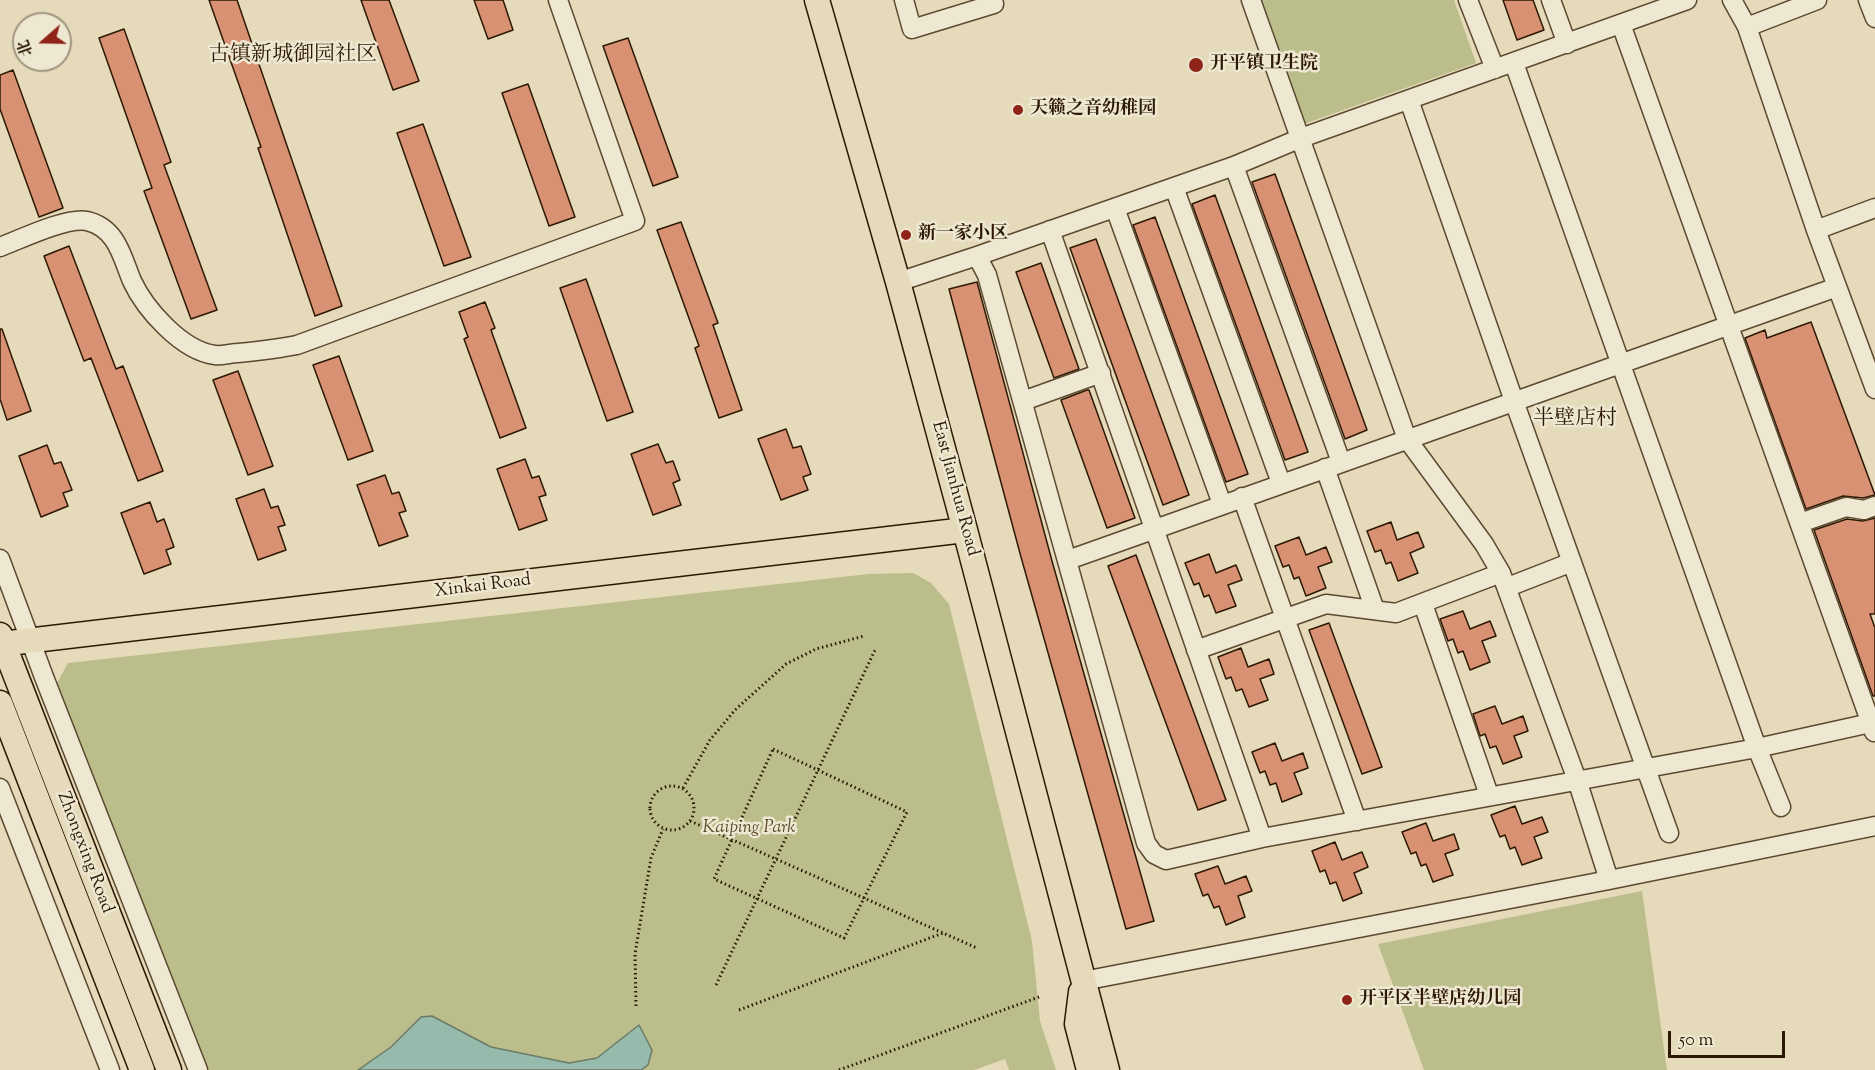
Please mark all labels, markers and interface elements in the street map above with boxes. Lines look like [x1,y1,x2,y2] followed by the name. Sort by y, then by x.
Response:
[12,12,72,72] north arrow
[13,36,40,59] text: 北
[209,43,377,69] district label: 古镇新城御园社区
[1210,54,1318,76] place label: 开平镇卫生院
[1187,56,1205,74] marker: 开平镇卫生院
[1030,99,1156,121] place label: 天籁之音幼稚园
[1011,103,1025,117] marker: 天籁之音幼稚园
[918,224,1008,246] place label: 新一家小区
[899,228,913,242] marker: 新一家小区
[1533,407,1617,433] district label: 半壁店村
[926,419,982,559] street label: East Jianhua Road
[434,570,532,604] street label: Xinkai Road
[51,789,117,917] street label: Zhongxing Road
[703,818,795,840] park label: Kaiping Park
[1359,989,1521,1011] place label: 开平区半壁店幼儿园
[1340,993,1354,1007] marker: 开平区半壁店幼儿园
[1671,1019,1788,1057] scale bar
[1679,1028,1713,1054] text: 50 m

